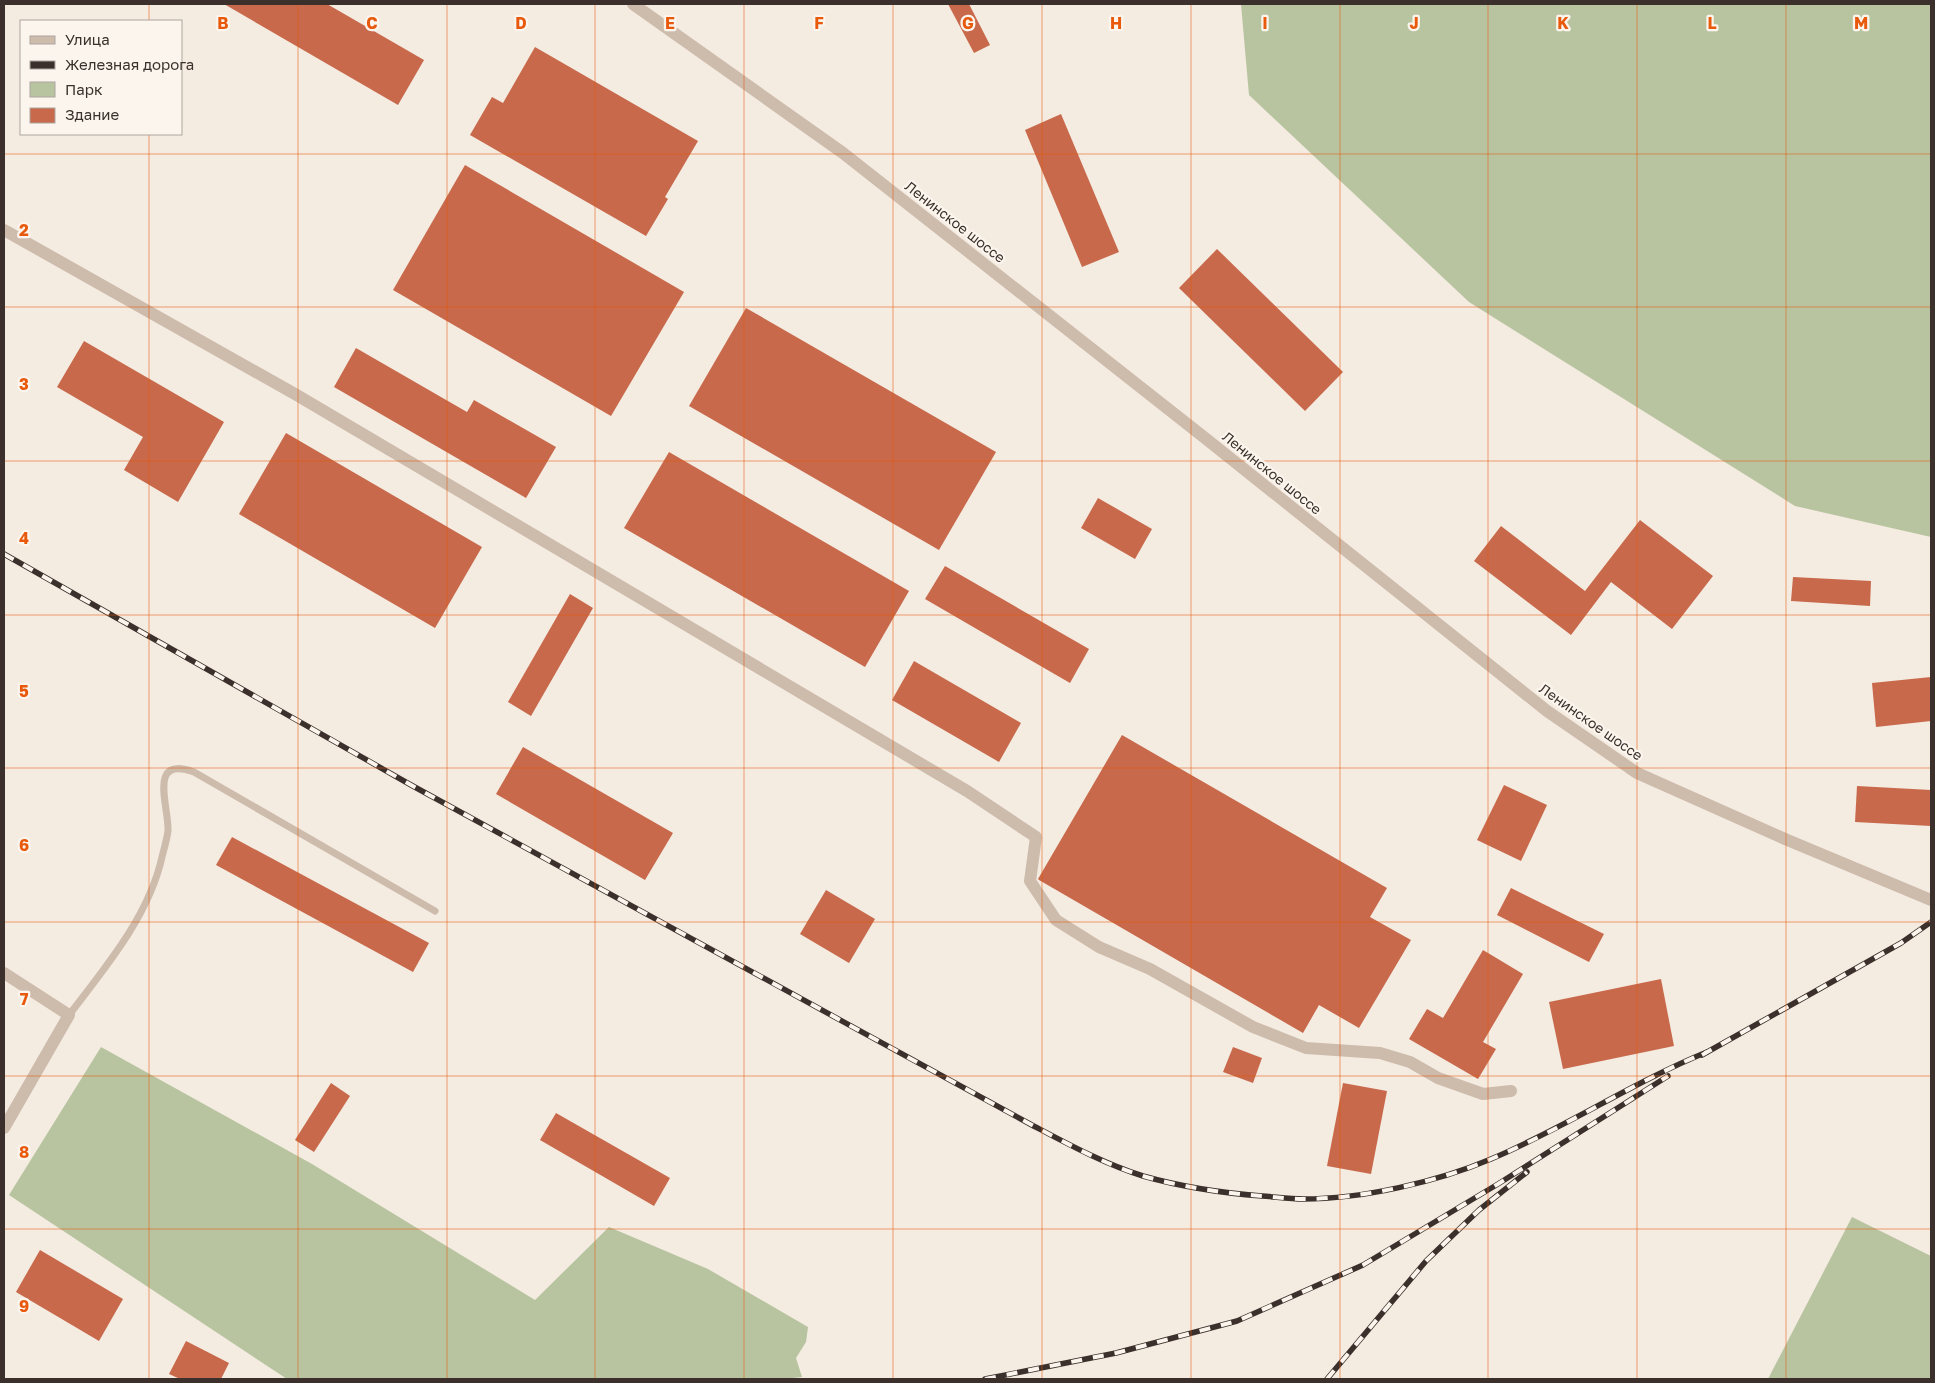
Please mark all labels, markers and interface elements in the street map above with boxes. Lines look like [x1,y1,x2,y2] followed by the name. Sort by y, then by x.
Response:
[217,13,229,33] text: B
[366,13,378,33] text: C
[515,13,527,33] text: D
[665,13,675,33] text: E
[814,13,824,33] text: F
[962,13,974,33] text: G
[1110,13,1122,33] text: H
[1262,13,1268,33] text: I
[1409,13,1419,33] text: J
[1557,13,1569,33] text: K
[1707,13,1717,33] text: L
[1854,13,1868,33] text: M
[20,20,182,135] legend
[65,30,110,48] text: Улица
[65,55,194,73] text: Железная дорога
[65,80,103,98] text: Парк
[65,105,119,123] text: Здание
[902,177,1009,266] street label: Ленинское шоссе
[19,220,29,240] text: 2
[19,374,29,394] text: 3
[1219,428,1325,518] street label: Ленинское шоссе
[19,528,29,548] text: 4
[1536,680,1646,764] street label: Ленинское шоссе
[19,681,29,701] text: 5
[19,835,29,855] text: 6
[20,989,29,1009] text: 7
[19,1142,29,1162] text: 8
[19,1296,29,1316] text: 9

